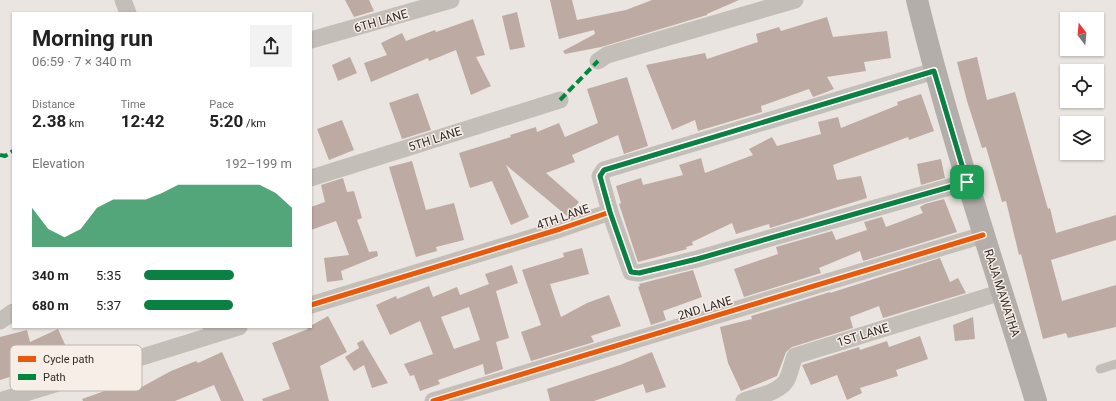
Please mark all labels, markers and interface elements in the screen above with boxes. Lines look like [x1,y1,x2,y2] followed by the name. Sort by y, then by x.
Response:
[353,7,410,35] street label: 6TH LANE
[1060,12,1104,56] north arrow
[1060,12,1104,160] map controls
[250,25,292,67] button: share
[32,26,153,51] text: Morning run
[32,54,131,69] text: 06:59 · 7 × 340 m
[1060,64,1104,108] button: locate
[32,98,75,111] text: Distance
[121,98,145,111] text: Time
[209,98,234,111] text: Pace
[32,111,66,131] text: 2.38
[121,111,164,131] text: 12:42
[209,111,243,131] text: 5:20
[1060,116,1104,160] button: layers
[66,117,84,130] text: km
[243,117,266,130] text: /km
[407,124,464,154] street label: 5TH LANE
[32,156,85,171] text: Elevation
[225,156,292,171] text: 192–199 m
[950,165,984,199] pin
[956,171,978,193] icon: arrive
[535,201,592,233] street label: 4TH LANE
[981,247,1023,339] street label: RAJA MAWATHA
[32,268,69,283] text: 340 m
[96,268,121,283] text: 5:35
[676,293,734,323] street label: 2ND LANE
[32,298,69,313] text: 680 m
[96,298,121,313] text: 5:37
[835,320,891,350] street label: 1ST LANE
[10,345,142,391] legend
[43,353,94,366] text: Cycle path
[43,371,66,384] text: Path

